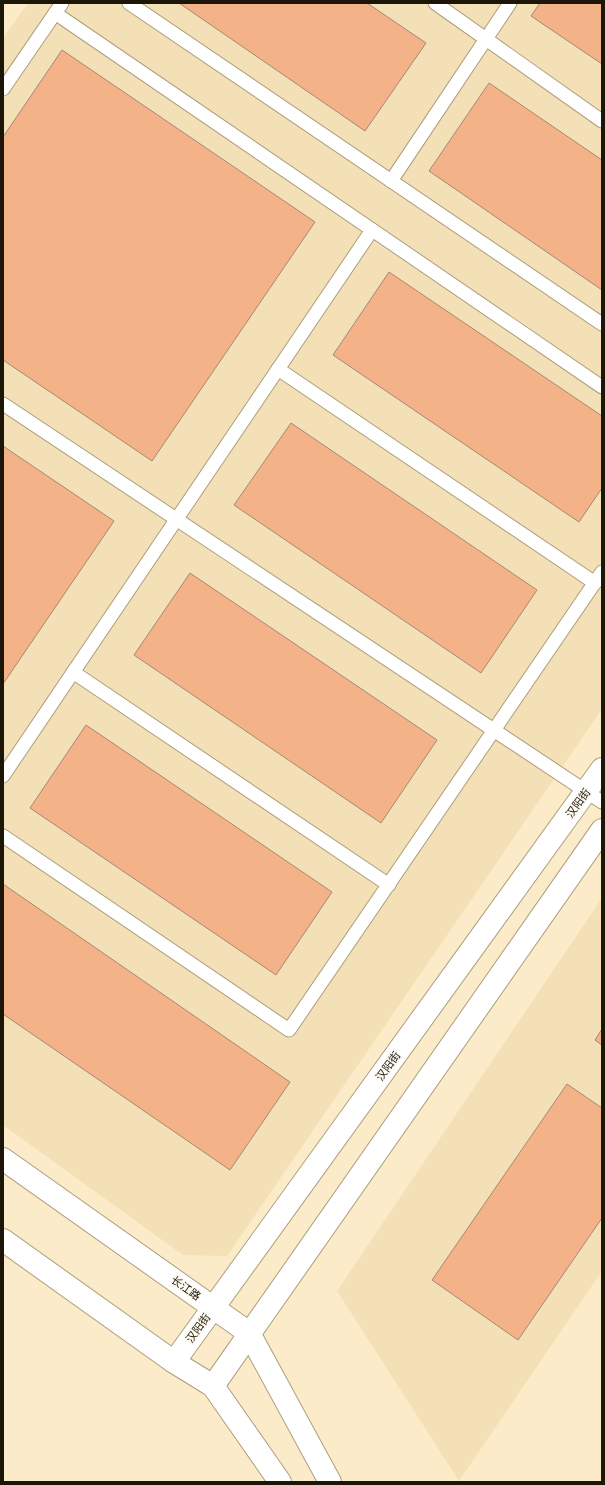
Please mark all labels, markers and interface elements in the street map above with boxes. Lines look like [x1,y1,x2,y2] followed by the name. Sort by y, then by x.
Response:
[563,786,593,820] street label: 汉阳街
[373,1049,403,1083] street label: 汉阳街
[169,1274,203,1302] street label: 长江路
[183,1311,213,1345] street label: 汉阳街

